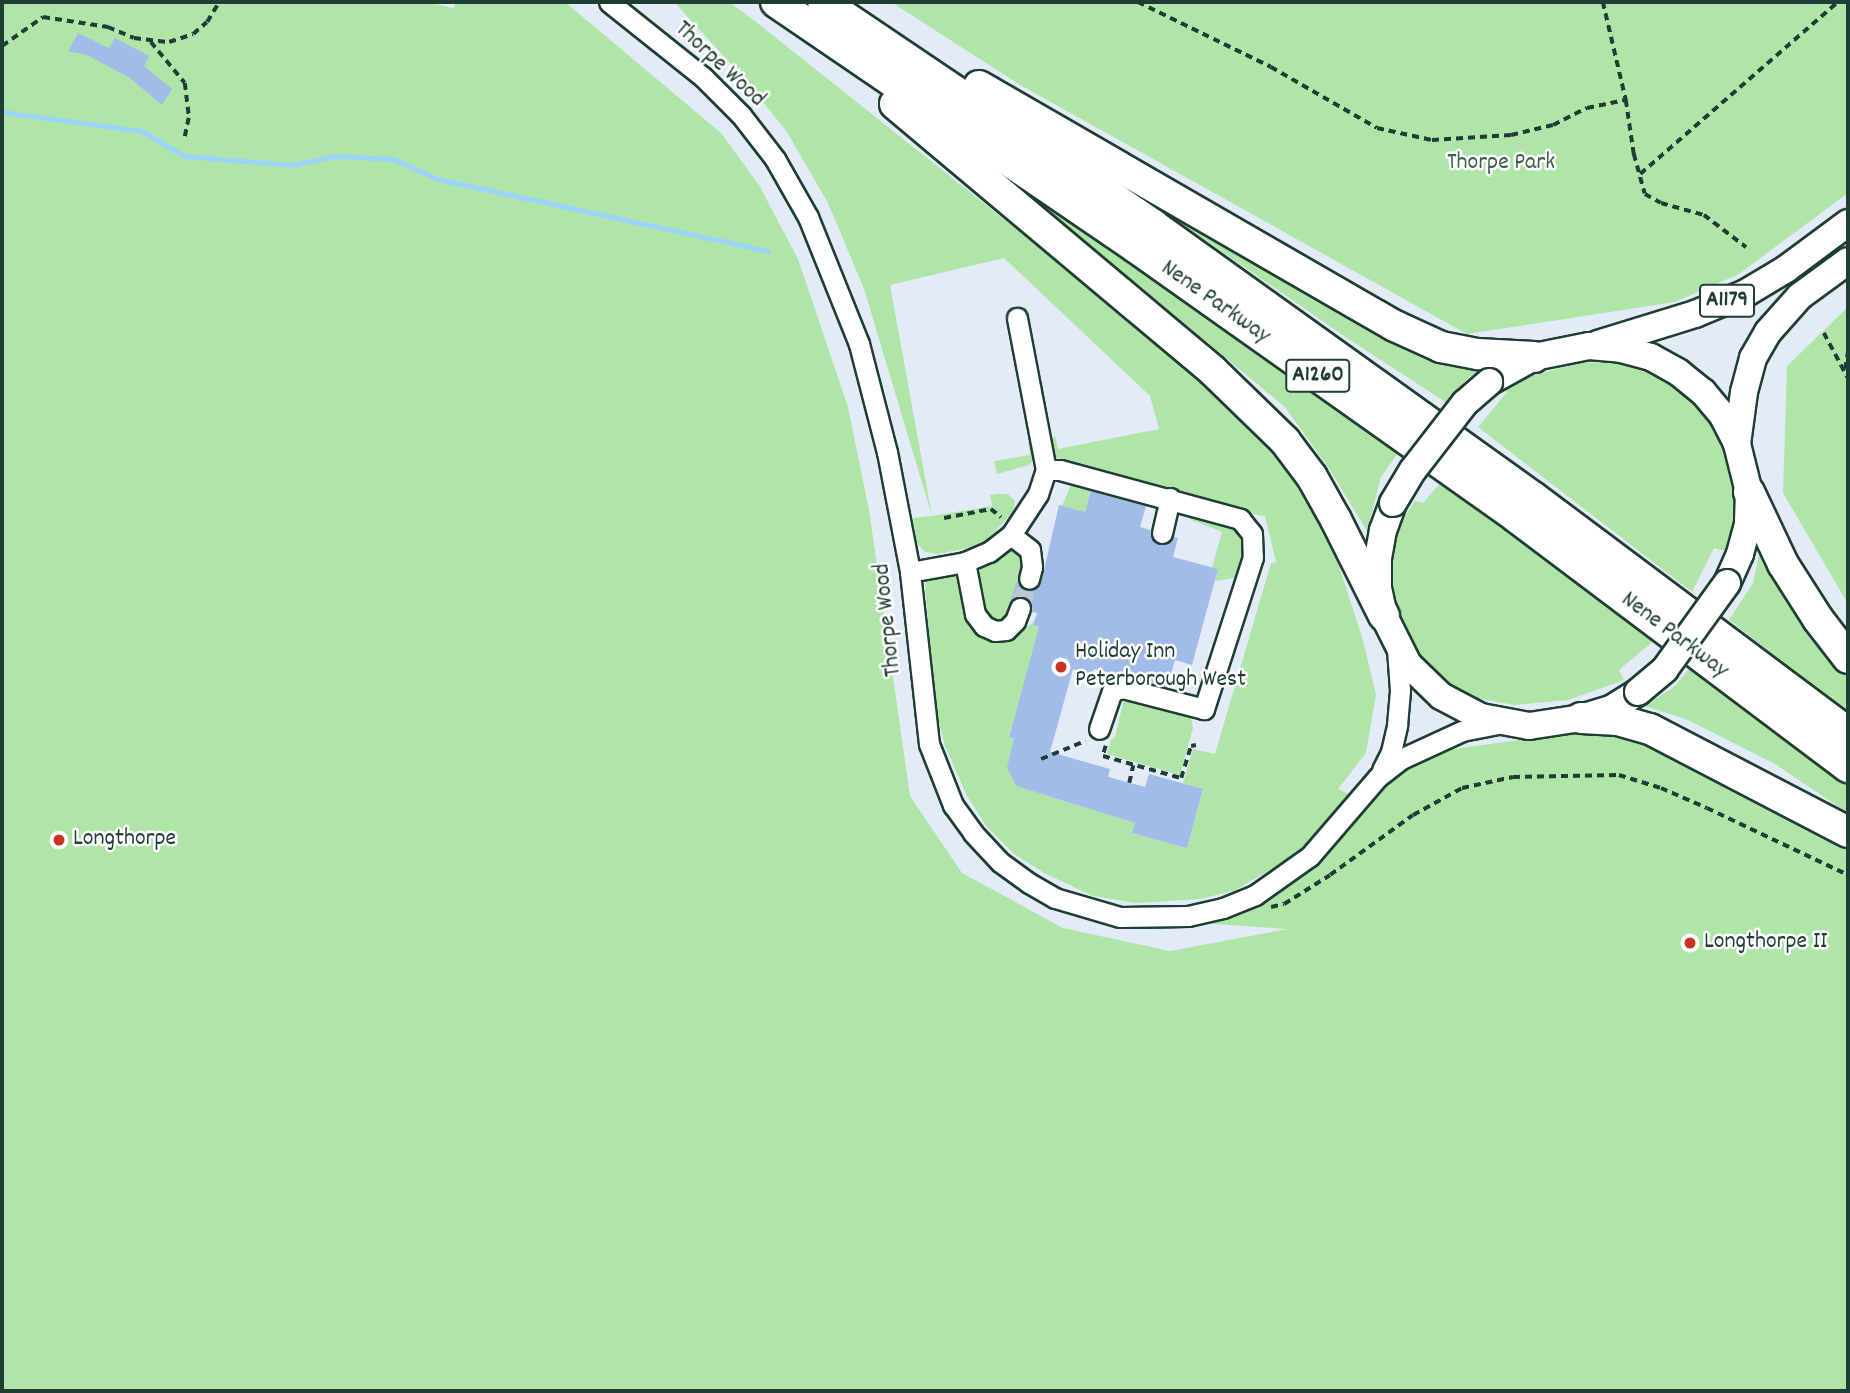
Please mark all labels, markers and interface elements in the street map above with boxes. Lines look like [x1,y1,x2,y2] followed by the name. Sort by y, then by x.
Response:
[668,16,770,114] street label: Thorpe Wood
[1447,150,1555,178] park label: Thorpe Park
[1155,255,1275,351] street label: Nene Parkway
[1699,282,1755,320] road number: A1179
[1285,356,1351,396] road number: A1260
[869,562,909,678] street label: Thorpe Wood
[1615,586,1733,686] street label: Nene Parkway
[1075,639,1246,695] place label: Holiday Inn Peterborough West
[1053,659,1069,675] marker: Holiday Inn Peterborough West
[73,826,176,854] place label: Longthorpe
[51,832,67,848] marker: Longthorpe
[1704,929,1828,957] place label: Longthorpe II
[1682,935,1698,951] marker: Longthorpe II

